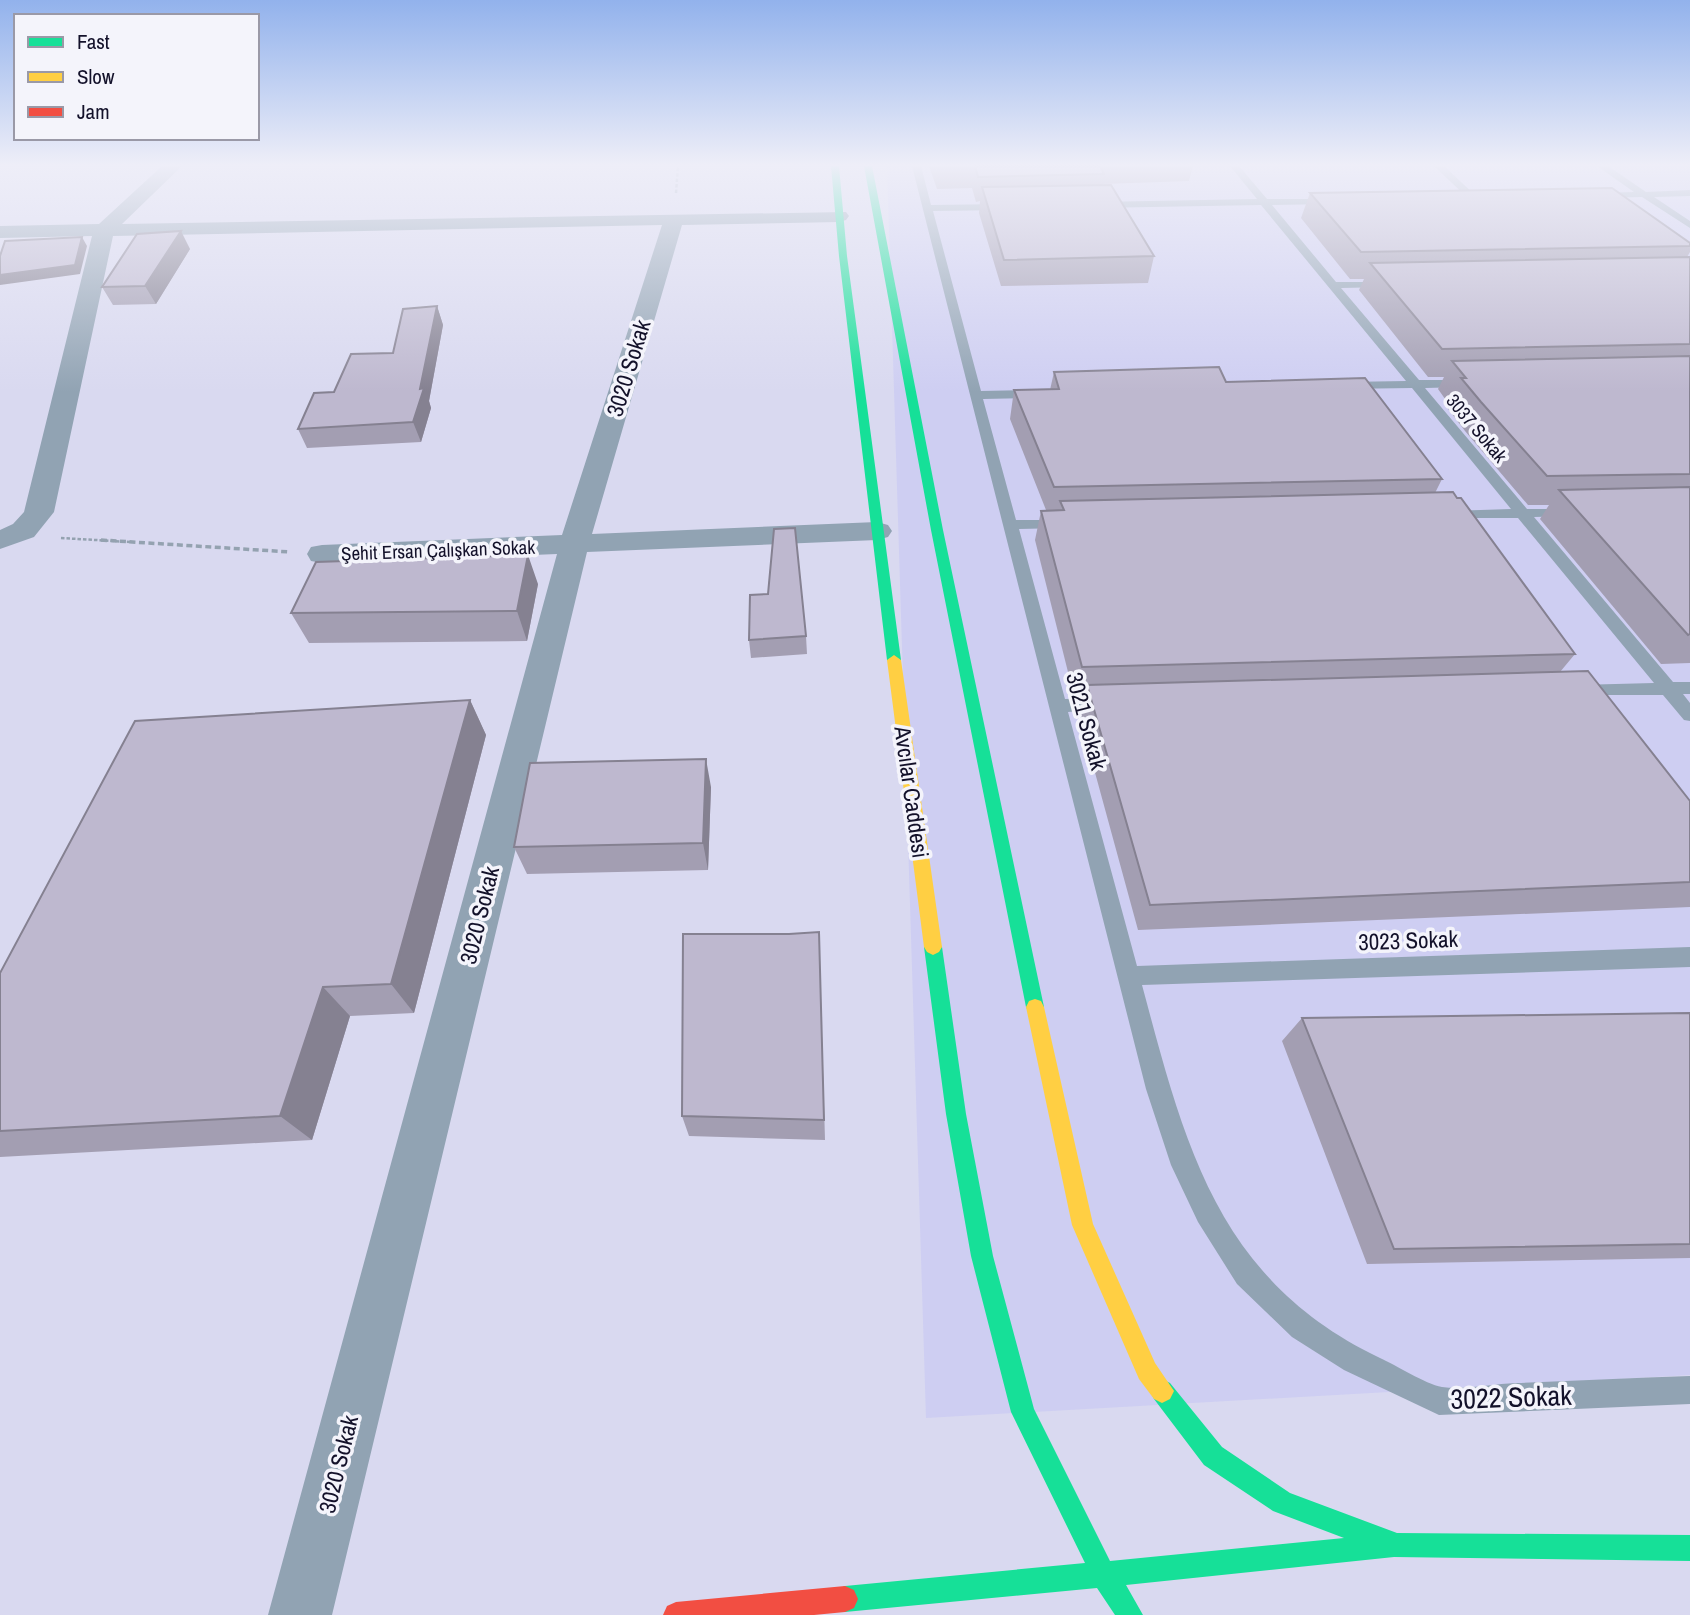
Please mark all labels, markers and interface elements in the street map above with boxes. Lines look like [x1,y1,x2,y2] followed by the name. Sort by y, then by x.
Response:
[14,14,259,140] legend
[77,27,110,56] text: Fast
[77,62,115,91] text: Slow
[77,97,110,126] text: Jam
[599,315,658,420] street label: 3020 Sokak
[1441,388,1514,468] street label: 3037 Sokak
[341,534,536,566] street label: Şehit Ersan Çalışkan Sokak
[1059,669,1115,774] street label: 3021 Sokak
[887,723,937,860] street label: Avcılar Caddesi
[452,862,506,967] street label: 3020 Sokak
[1358,923,1459,957] street label: 3023 Sokak
[1450,1376,1573,1418] street label: 3022 Sokak
[311,1411,365,1516] street label: 3020 Sokak

